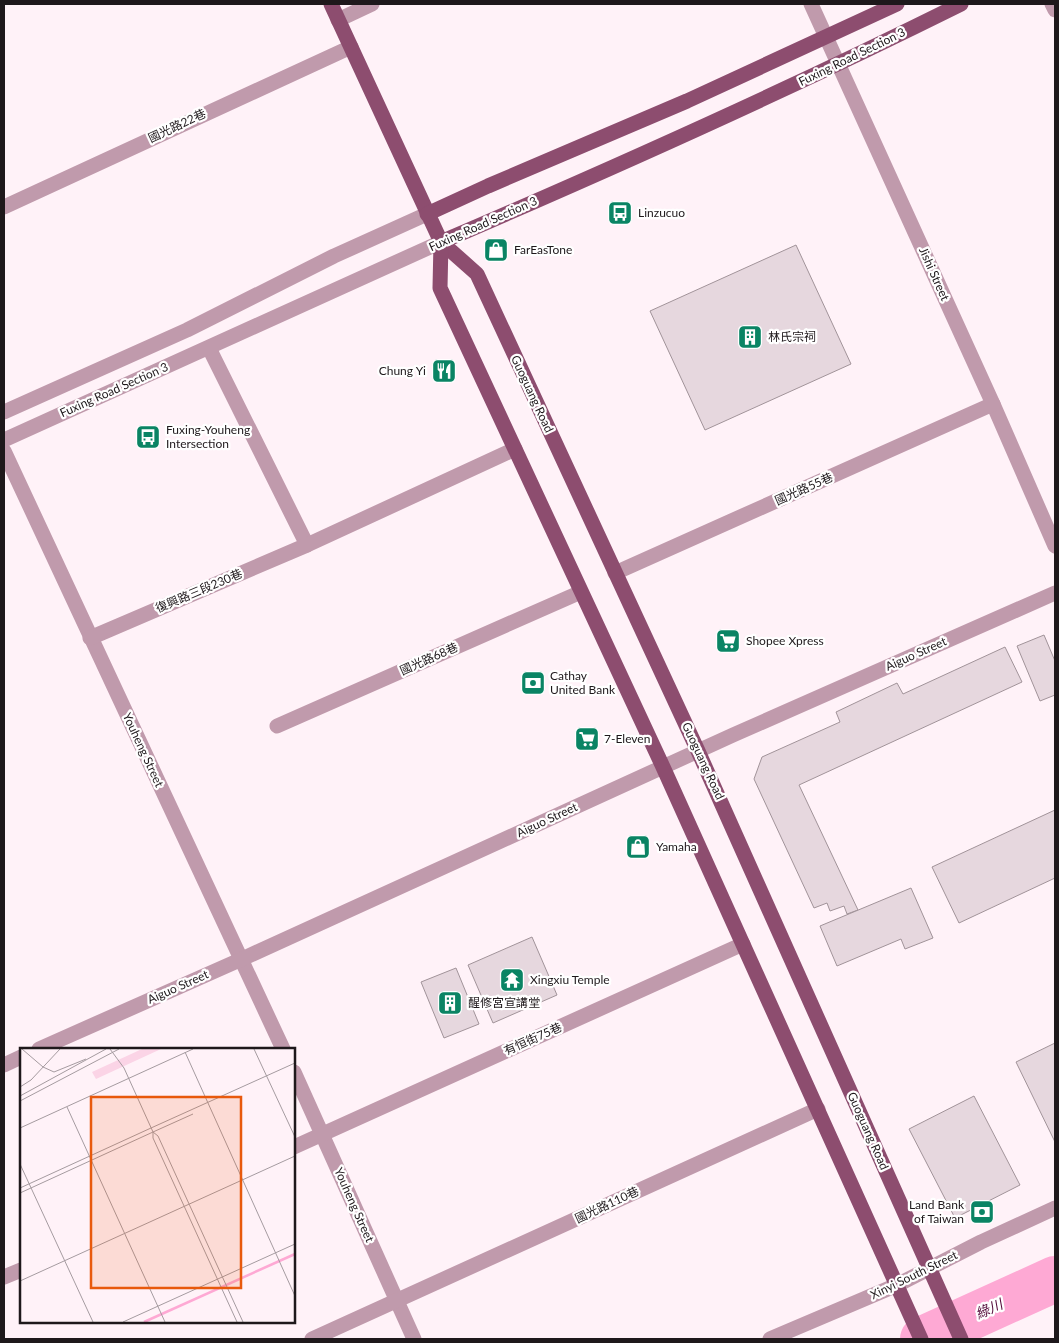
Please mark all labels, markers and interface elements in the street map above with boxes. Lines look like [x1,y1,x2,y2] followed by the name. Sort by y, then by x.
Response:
[796,24,908,89] street label: Fuxing Road Section 3
[146,106,208,145] street label: 國光路22巷
[426,193,539,254] street label: Fuxing Road Section 3
[607,200,633,226] bus stop icon: Linzucuo
[638,205,685,220] place label: Linzucuo
[483,237,509,263] shop icon: FarEasTone
[514,242,572,257] place label: FarEasTone
[916,245,953,304] street label: Jishi Street
[737,324,763,350] building icon: 林氏宗祠
[768,329,816,344] place label: 林氏宗祠
[508,353,557,435] street label: Guoguang Road
[431,358,457,384] restaurant icon: Chung Yi
[57,359,170,420] street label: Fuxing Road Section 3
[379,363,426,378] place label: Chung Yi
[166,422,250,451] place label: Fuxing-Youheng Intersection
[135,424,161,450] bus stop icon: Fuxing-Youheng Intersection
[772,469,835,508] street label: 國光路55巷
[153,565,244,616] street label: 復興路三段230巷
[715,628,741,654] supermarket icon: Shopee Xpress
[746,633,824,648] place label: Shopee Xpress
[883,633,949,674] street label: Aiguo Street
[397,639,460,678] street label: 國光路68巷
[550,668,616,697] place label: Cathay United Bank
[520,670,546,696] bank icon: Cathay United Bank
[120,710,168,790] street label: Youheng Street
[679,720,728,802] street label: Guoguang Road
[574,726,600,752] supermarket icon: 7-Eleven
[604,731,650,746] place label: 7-Eleven
[514,799,580,840] street label: Aiguo Street
[625,834,651,860] shop icon: Yamaha
[656,839,697,854] place label: Yamaha
[145,966,211,1007] street label: Aiguo Street
[499,967,525,993] temple icon: Xingxiu Temple
[530,972,610,987] place label: Xingxiu Temple
[437,990,463,1016] building icon: 醒修宮宣講堂
[468,995,540,1010] place label: 醒修宮宣講堂
[501,1019,564,1058] street label: 有恒街75巷
[20,1048,295,1323] inset map
[845,1090,892,1172] street label: Guoguang Road
[331,1165,378,1245] street label: Youheng Street
[572,1183,641,1226] street label: 國光路110巷
[909,1197,965,1226] place label: Land Bank of Taiwan
[969,1199,995,1225] bank icon: Land Bank of Taiwan
[868,1247,960,1302] street label: Xinyi South Street
[973,1294,1007,1322] water label: 綠川

